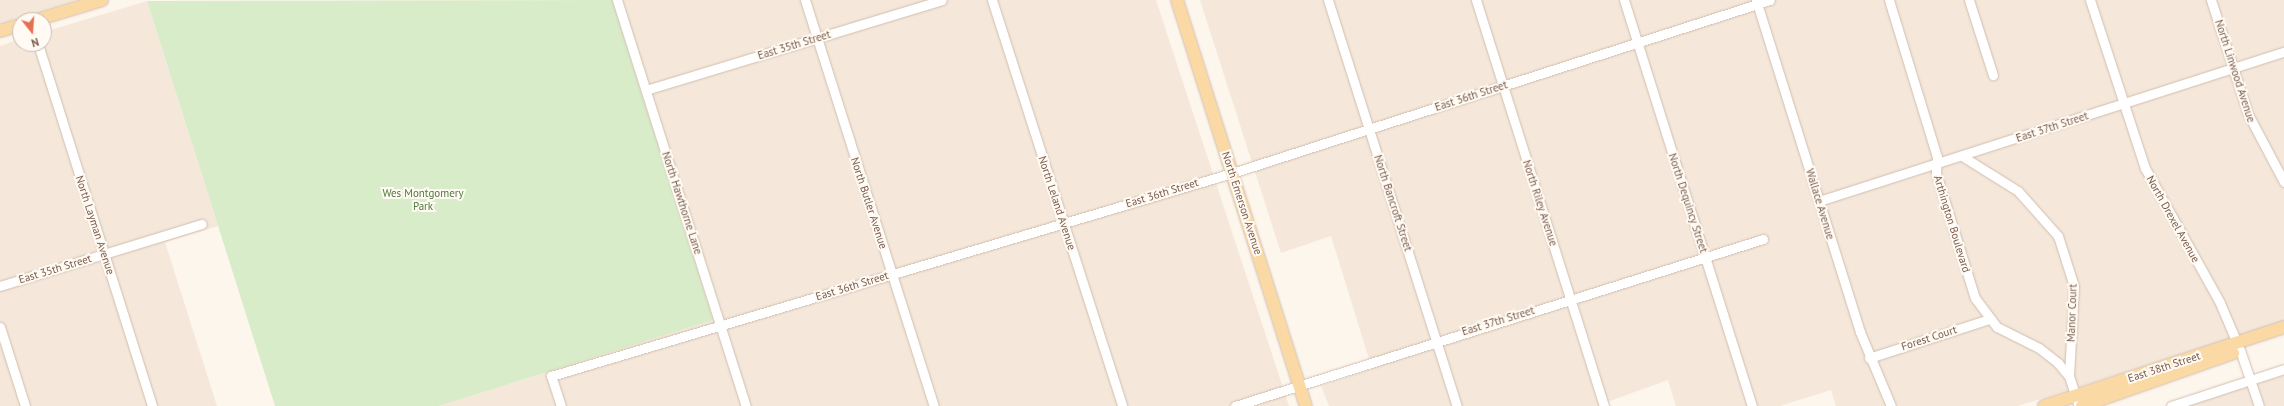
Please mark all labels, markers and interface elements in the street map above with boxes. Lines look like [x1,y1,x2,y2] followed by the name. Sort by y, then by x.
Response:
[12,12,52,52] north arrow
[2212,18,2258,124] street label: North Linwood Avenue
[756,28,832,62] street label: East 35th Street
[30,35,41,50] text: N
[1433,78,1509,114] street label: East 36th Street
[2014,109,2090,145] street label: East 37th Street
[659,150,705,256] street label: North Hawthorne Lane
[1219,150,1265,256] street label: North Emerson Avenue
[1666,151,1710,255] street label: North Dequincy Street
[1371,153,1415,253] street label: North Bancroft Street
[1035,154,1079,252] street label: North Leland Avenue
[848,155,890,251] street label: North Butler Avenue
[1520,158,1560,248] street label: North Riley Avenue
[1803,167,1837,241] street label: Wallace Avenue
[2144,173,2202,265] street label: North Drexel Avenue
[73,174,117,276] street label: North Layman Avenue
[1931,174,1973,274] street label: Arthington Boulevard
[1124,176,1200,210] street label: East 36th Street
[382,187,464,213] park label: Wes Montgomery Park
[17,252,93,286] street label: East 35th Street
[814,269,890,303] street label: East 36th Street
[2064,284,2080,342] street label: Manor Court
[1460,304,1536,338] street label: East 37th Street
[1900,323,1958,353] street label: Forest Court
[2126,349,2202,385] street label: East 38th Street

